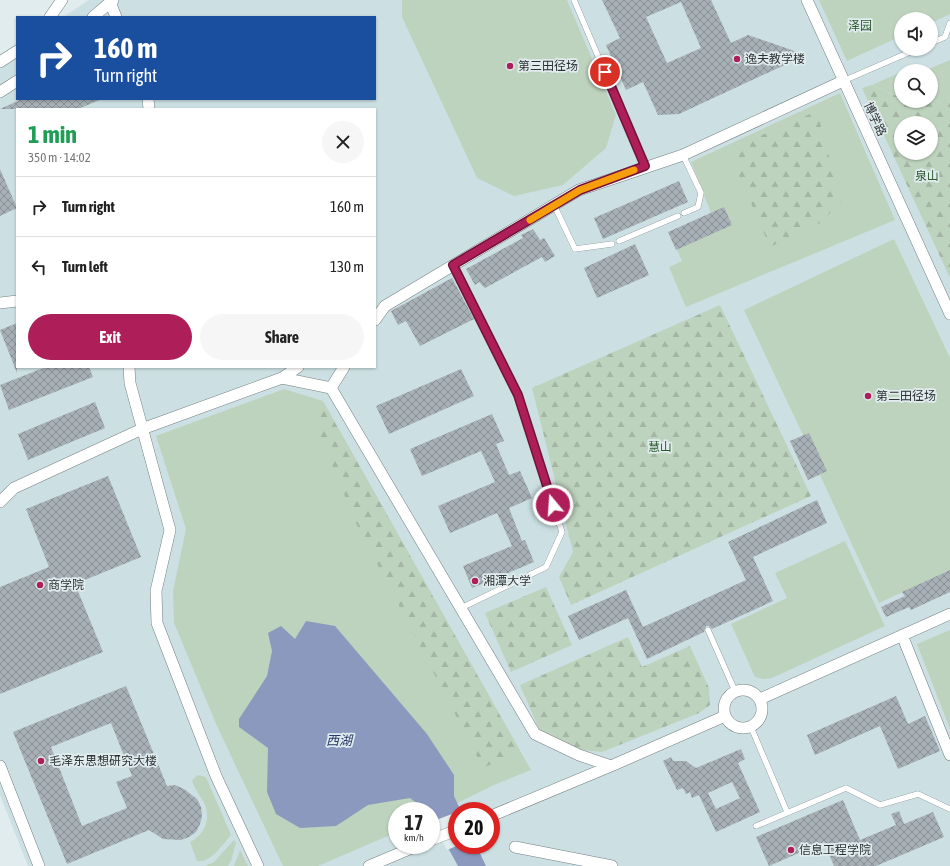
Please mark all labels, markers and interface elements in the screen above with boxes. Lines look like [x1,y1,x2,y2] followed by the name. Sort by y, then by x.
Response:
[894,12,938,160] map controls
[894,12,938,56] button: sound
[848,19,872,33] park label: 泽园
[28,32,80,84] icon: right
[94,32,157,64] text: 160 m
[745,52,805,66] place label: 逸夫教学楼
[732,54,742,64] marker: 逸夫教学楼
[588,55,622,89] pin
[518,59,578,73] place label: 第三田径场
[505,61,515,71] marker: 第三田径场
[594,61,616,83] icon: arrive
[894,64,938,108] button: search
[94,65,157,86] text: Turn right
[861,100,889,138] street label: 博学路
[894,116,938,160] button: layers
[28,121,77,148] text: 1 min
[322,121,364,163] button: close
[28,150,91,165] text: 350 m · 14:02
[915,169,939,183] park label: 泉山
[28,196,50,218] icon: right
[62,198,115,215] text: Turn right
[330,198,364,215] text: 160 m
[28,256,50,278] icon: left
[62,258,108,275] text: Turn left
[330,258,364,275] text: 130 m
[28,314,192,360] button: Exit
[200,314,364,360] button: Share
[876,389,936,403] place label: 第二田径场
[863,391,873,401] marker: 第二田径场
[648,440,672,454] park label: 慧山
[532,484,574,526] position arrow
[483,574,531,588] place label: 湘潭大学
[470,576,480,586] marker: 湘潭大学
[48,578,84,592] place label: 商学院
[35,580,45,590] marker: 商学院
[326,733,354,748] water label: 西湖
[49,754,157,768] place label: 毛泽东思想研究大楼
[36,756,46,766] marker: 毛泽东思想研究大楼
[448,802,500,854] speed limit sign: 20
[405,811,423,834] text: 17
[404,832,424,843] text: km/h
[799,843,871,857] place label: 信息工程学院
[786,845,796,855] marker: 信息工程学院

